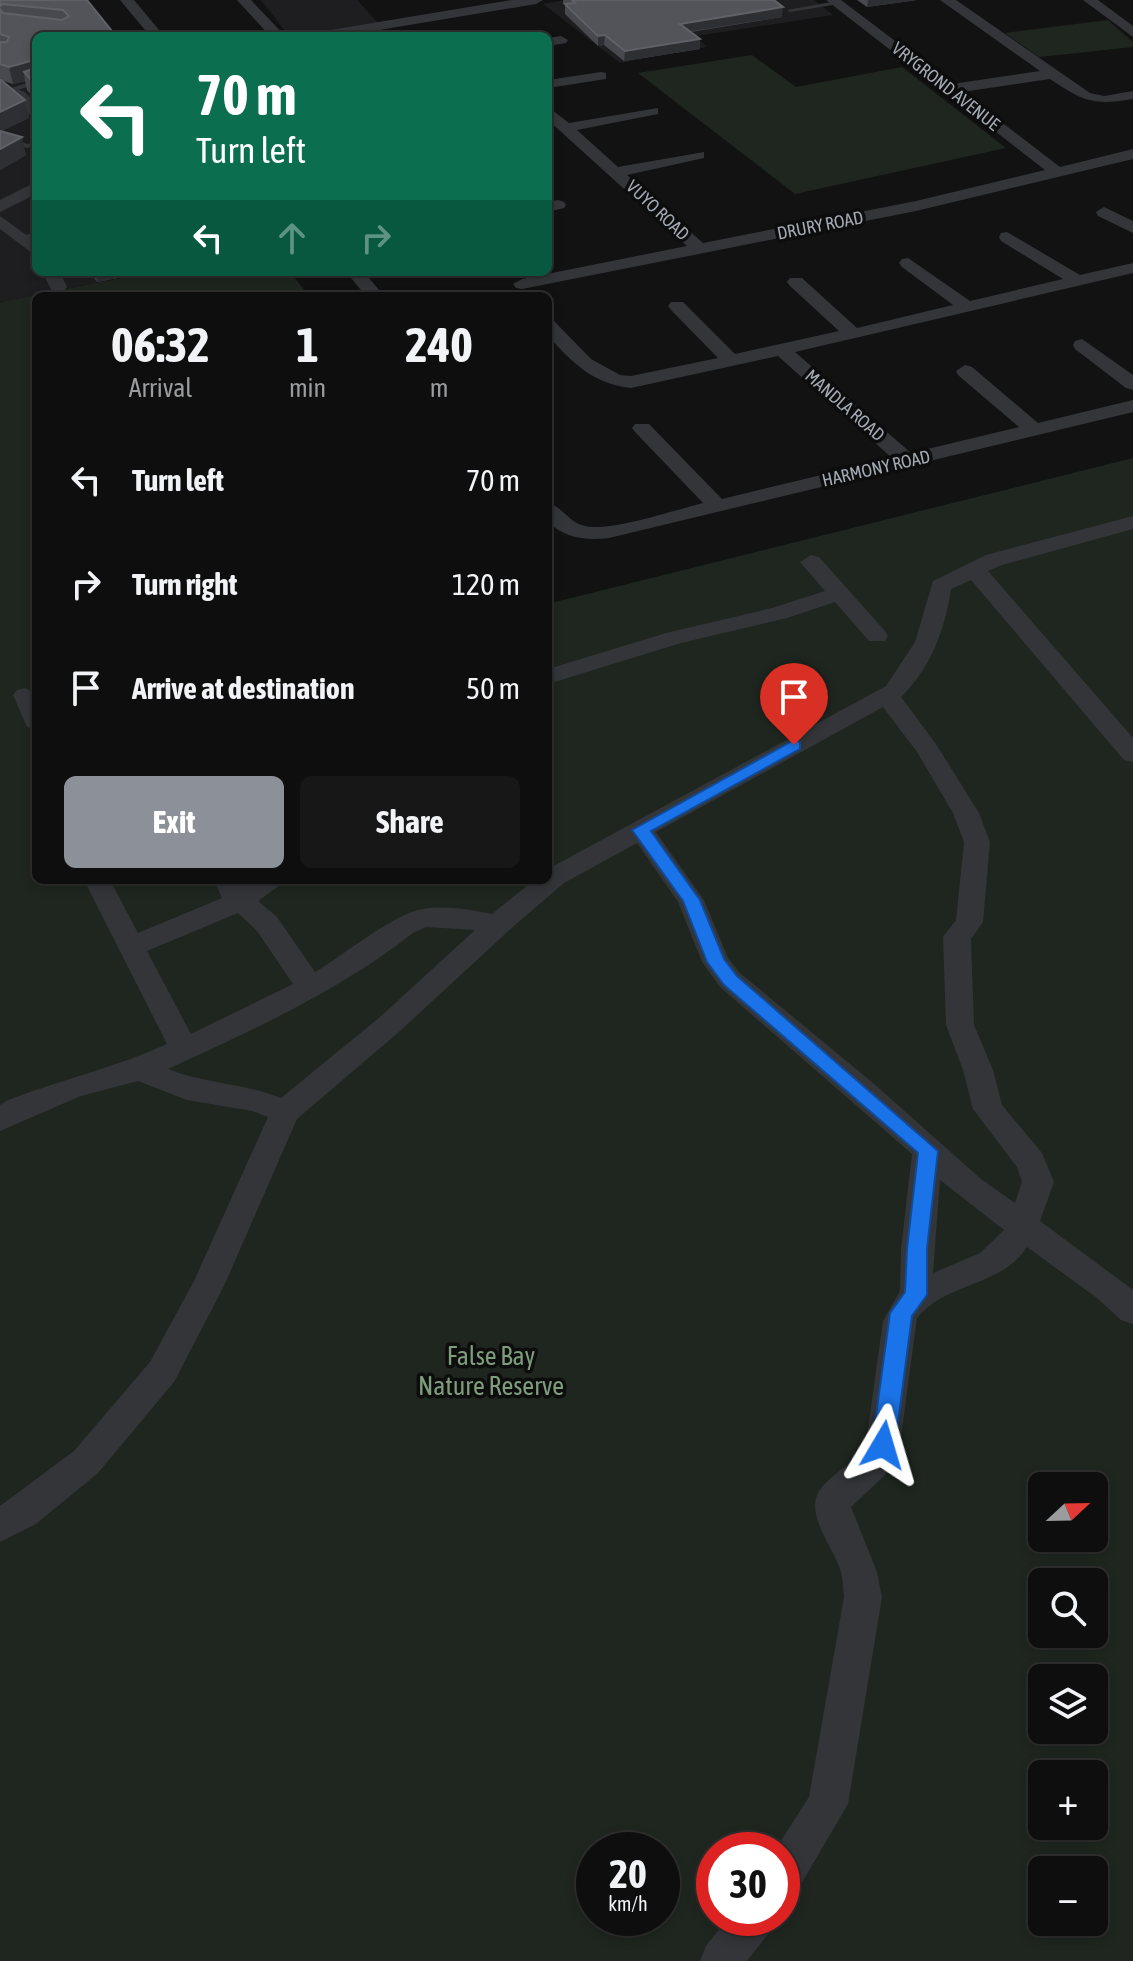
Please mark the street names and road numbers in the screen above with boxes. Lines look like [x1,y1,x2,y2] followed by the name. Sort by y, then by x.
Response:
[888,37,1004,135] street label: VRYGROND AVENUE
[622,176,694,244] street label: VUYO ROAD
[775,206,865,244] street label: DRURY ROAD
[801,365,889,445] street label: MANDLA ROAD
[820,445,932,491] street label: HARMONY ROAD

